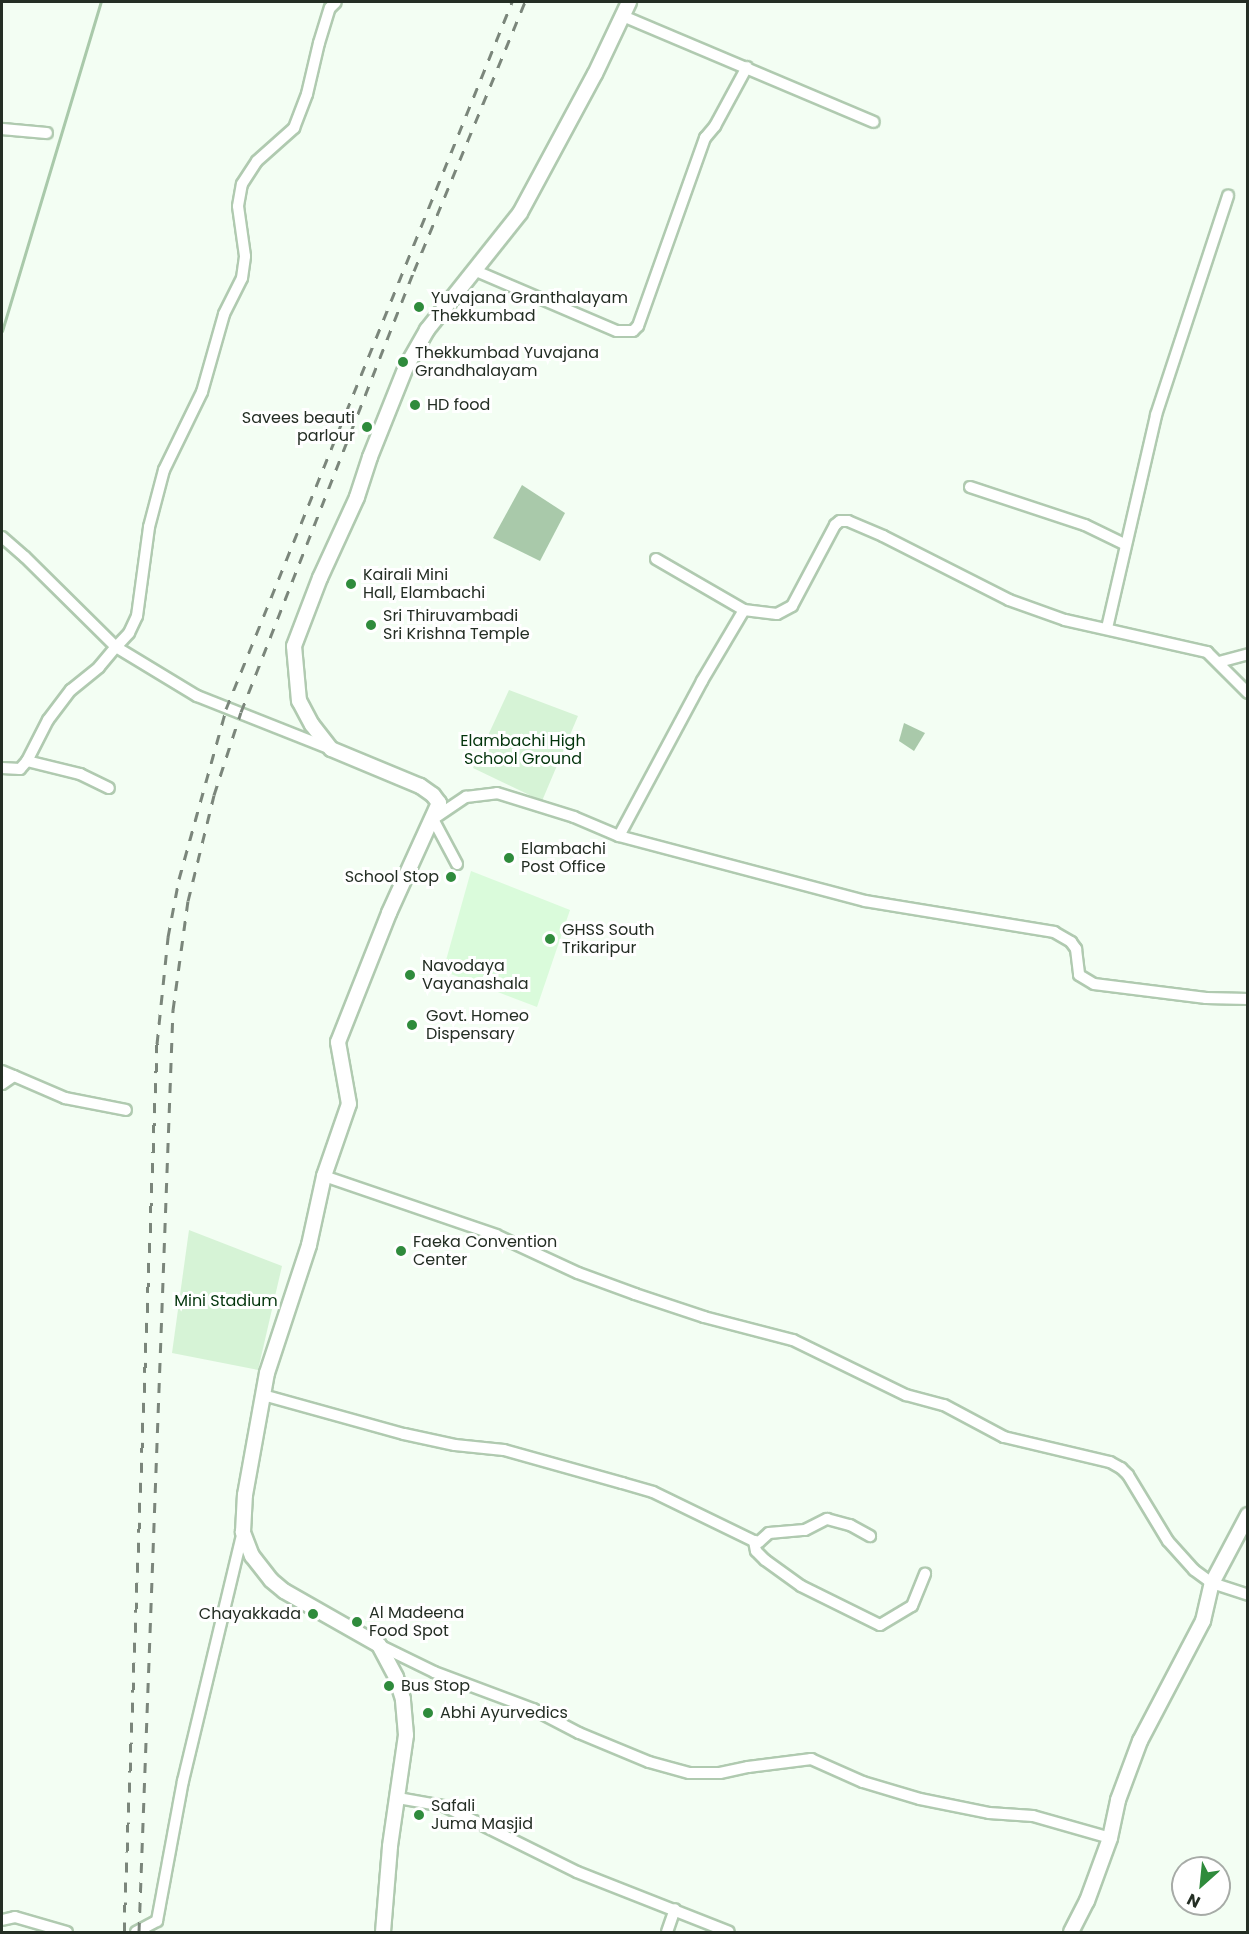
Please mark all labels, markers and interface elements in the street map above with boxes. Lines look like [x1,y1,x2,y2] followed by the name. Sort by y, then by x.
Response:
[431,288,628,326] place label: Yuvajana Granthalayam Thekkumbad
[412,300,426,314] marker: Yuvajana Granthalayam Thekkumbad
[415,343,599,381] place label: Thekkumbad Yuvajana Grandhalayam
[396,355,410,369] marker: Thekkumbad Yuvajana Grandhalayam
[427,395,490,415] place label: HD food
[408,398,422,412] marker: HD food
[242,408,355,446] place label: Savees beauti parlour
[360,420,374,434] marker: Savees beauti parlour
[363,565,485,603] place label: Kairali Mini Hall, Elambachi
[344,577,358,591] marker: Kairali Mini Hall, Elambachi
[383,606,530,644] place label: Sri Thiruvambadi Sri Krishna Temple
[364,618,378,632] marker: Sri Thiruvambadi Sri Krishna Temple
[460,731,586,769] park label: Elambachi High School Ground
[521,839,606,877] place label: Elambachi Post Office
[502,851,516,865] marker: Elambachi Post Office
[345,867,439,887] place label: School Stop
[444,870,458,884] marker: School Stop
[562,920,655,958] place label: GHSS South Trikaripur
[543,932,557,946] marker: GHSS South Trikaripur
[422,956,529,994] place label: Navodaya Vayanashala
[403,968,417,982] marker: Navodaya Vayanashala
[426,1006,529,1044] place label: Govt. Homeo Dispensary
[403,1016,421,1034] marker: Govt. Homeo Dispensary
[413,1232,557,1270] place label: Faeka Convention Center
[394,1244,408,1258] marker: Faeka Convention Center
[174,1291,278,1311] park label: Mini Stadium
[369,1603,464,1641] place label: Al Madeena Food Spot
[199,1604,301,1624] place label: Chayakkada
[306,1607,320,1621] marker: Chayakkada
[350,1615,364,1629] marker: Al Madeena Food Spot
[401,1676,470,1696] place label: Bus Stop
[382,1679,396,1693] marker: Bus Stop
[440,1703,568,1723] place label: Abhi Ayurvedics
[421,1706,435,1720] marker: Abhi Ayurvedics
[431,1796,533,1834] place label: Safali Juma Masjid
[412,1808,426,1822] marker: Safali Juma Masjid
[1171,1856,1231,1916] north arrow
[1183,1888,1204,1914] text: N

